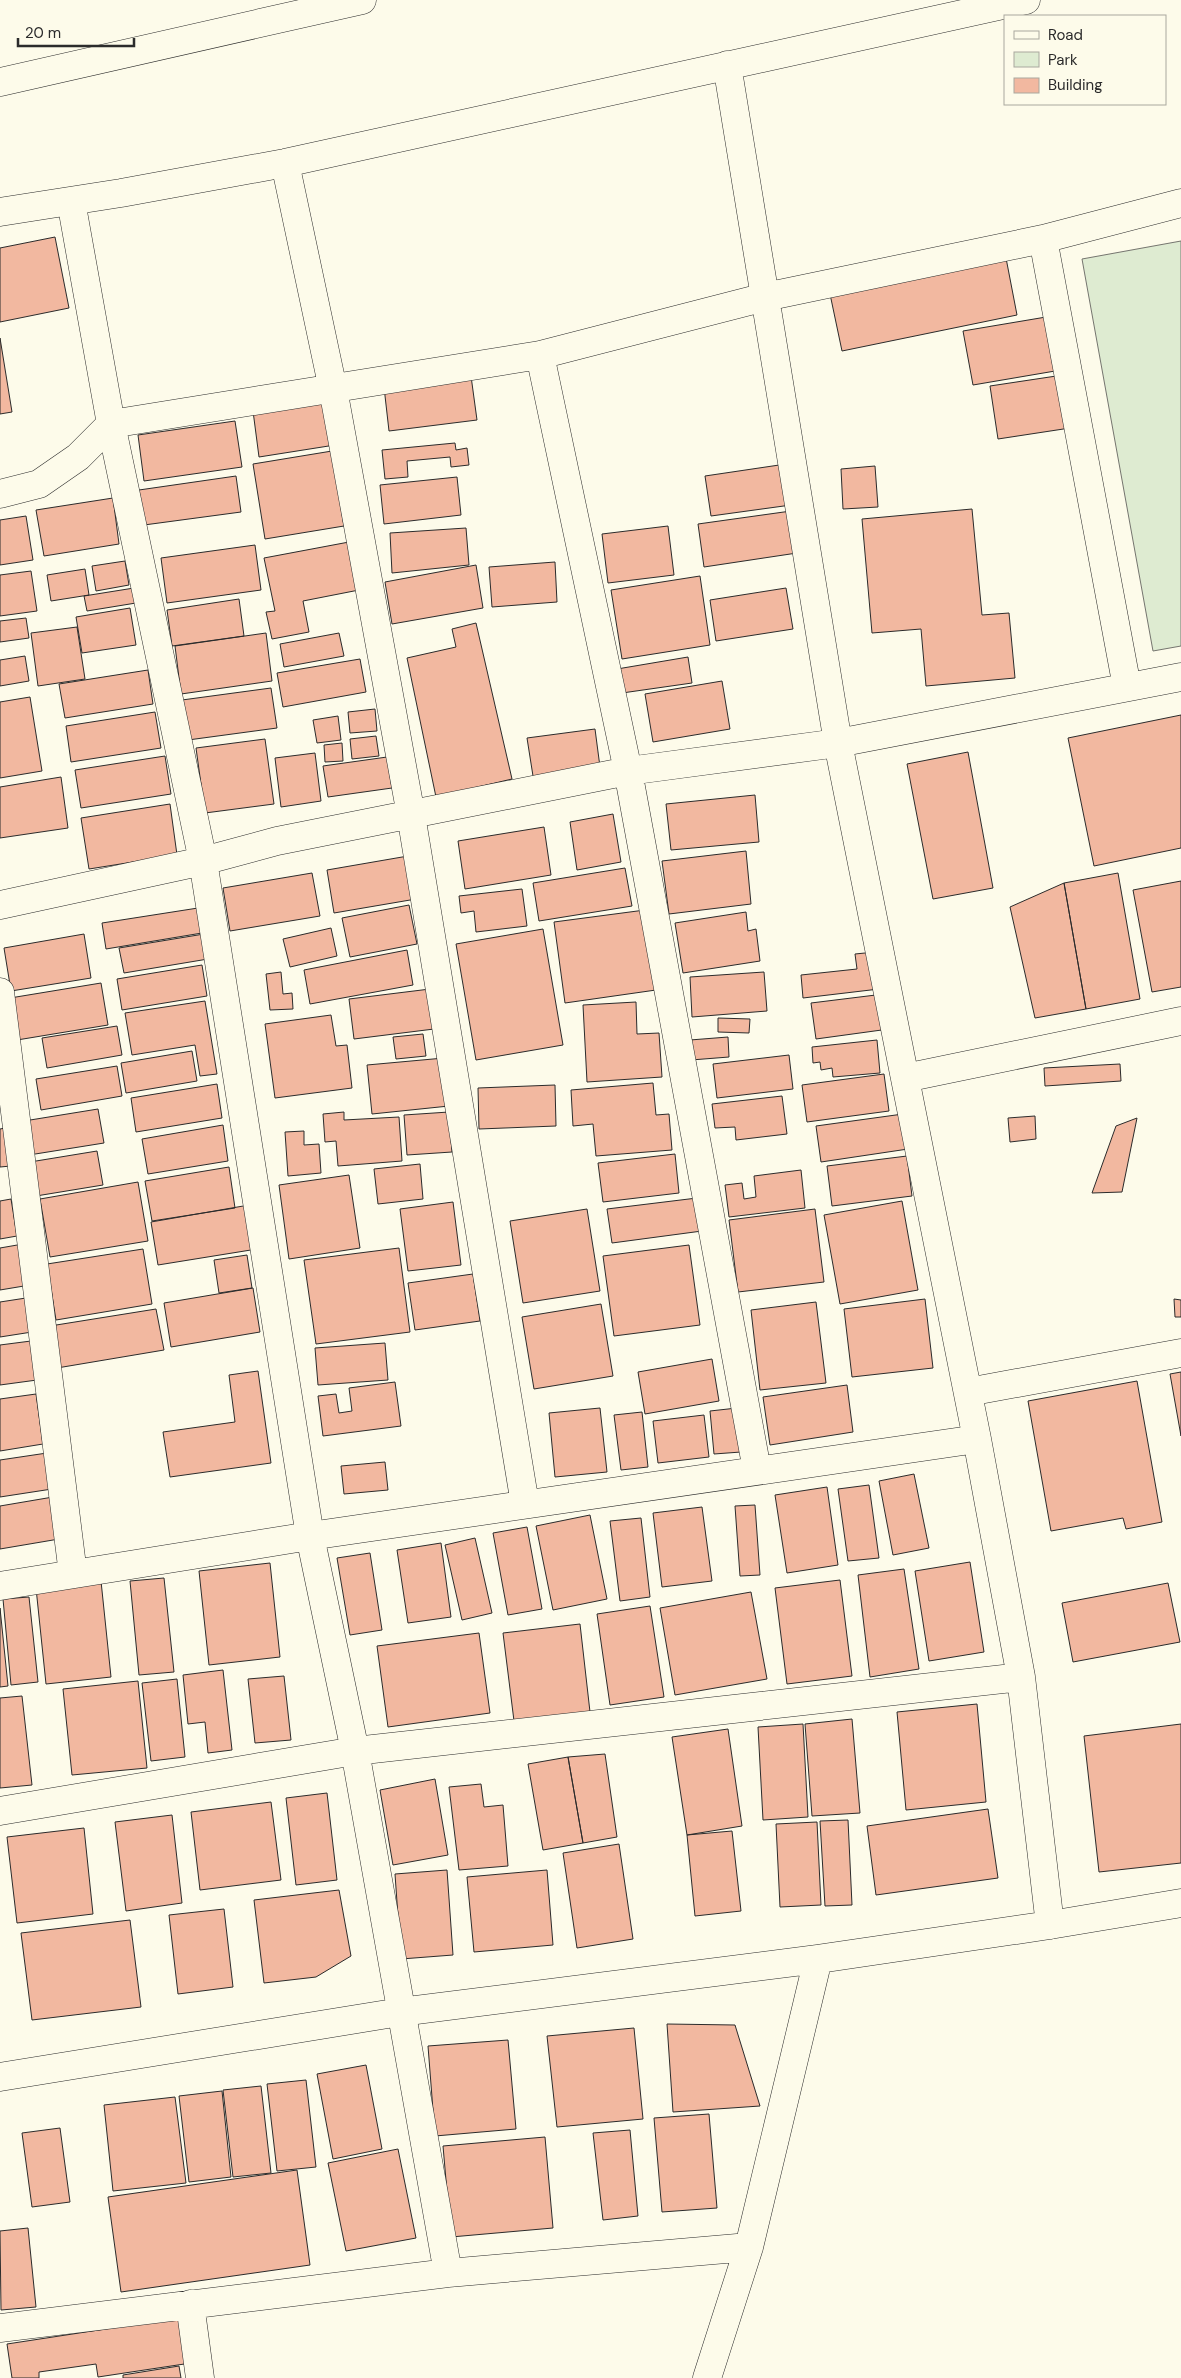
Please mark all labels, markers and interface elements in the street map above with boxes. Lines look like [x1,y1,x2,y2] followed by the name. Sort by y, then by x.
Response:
[18,15,134,47] scale bar
[1004,15,1166,105] legend
[25,23,61,43] text: 20 m
[1048,25,1083,45] text: Road
[1048,50,1078,70] text: Park
[1048,75,1103,95] text: Building

